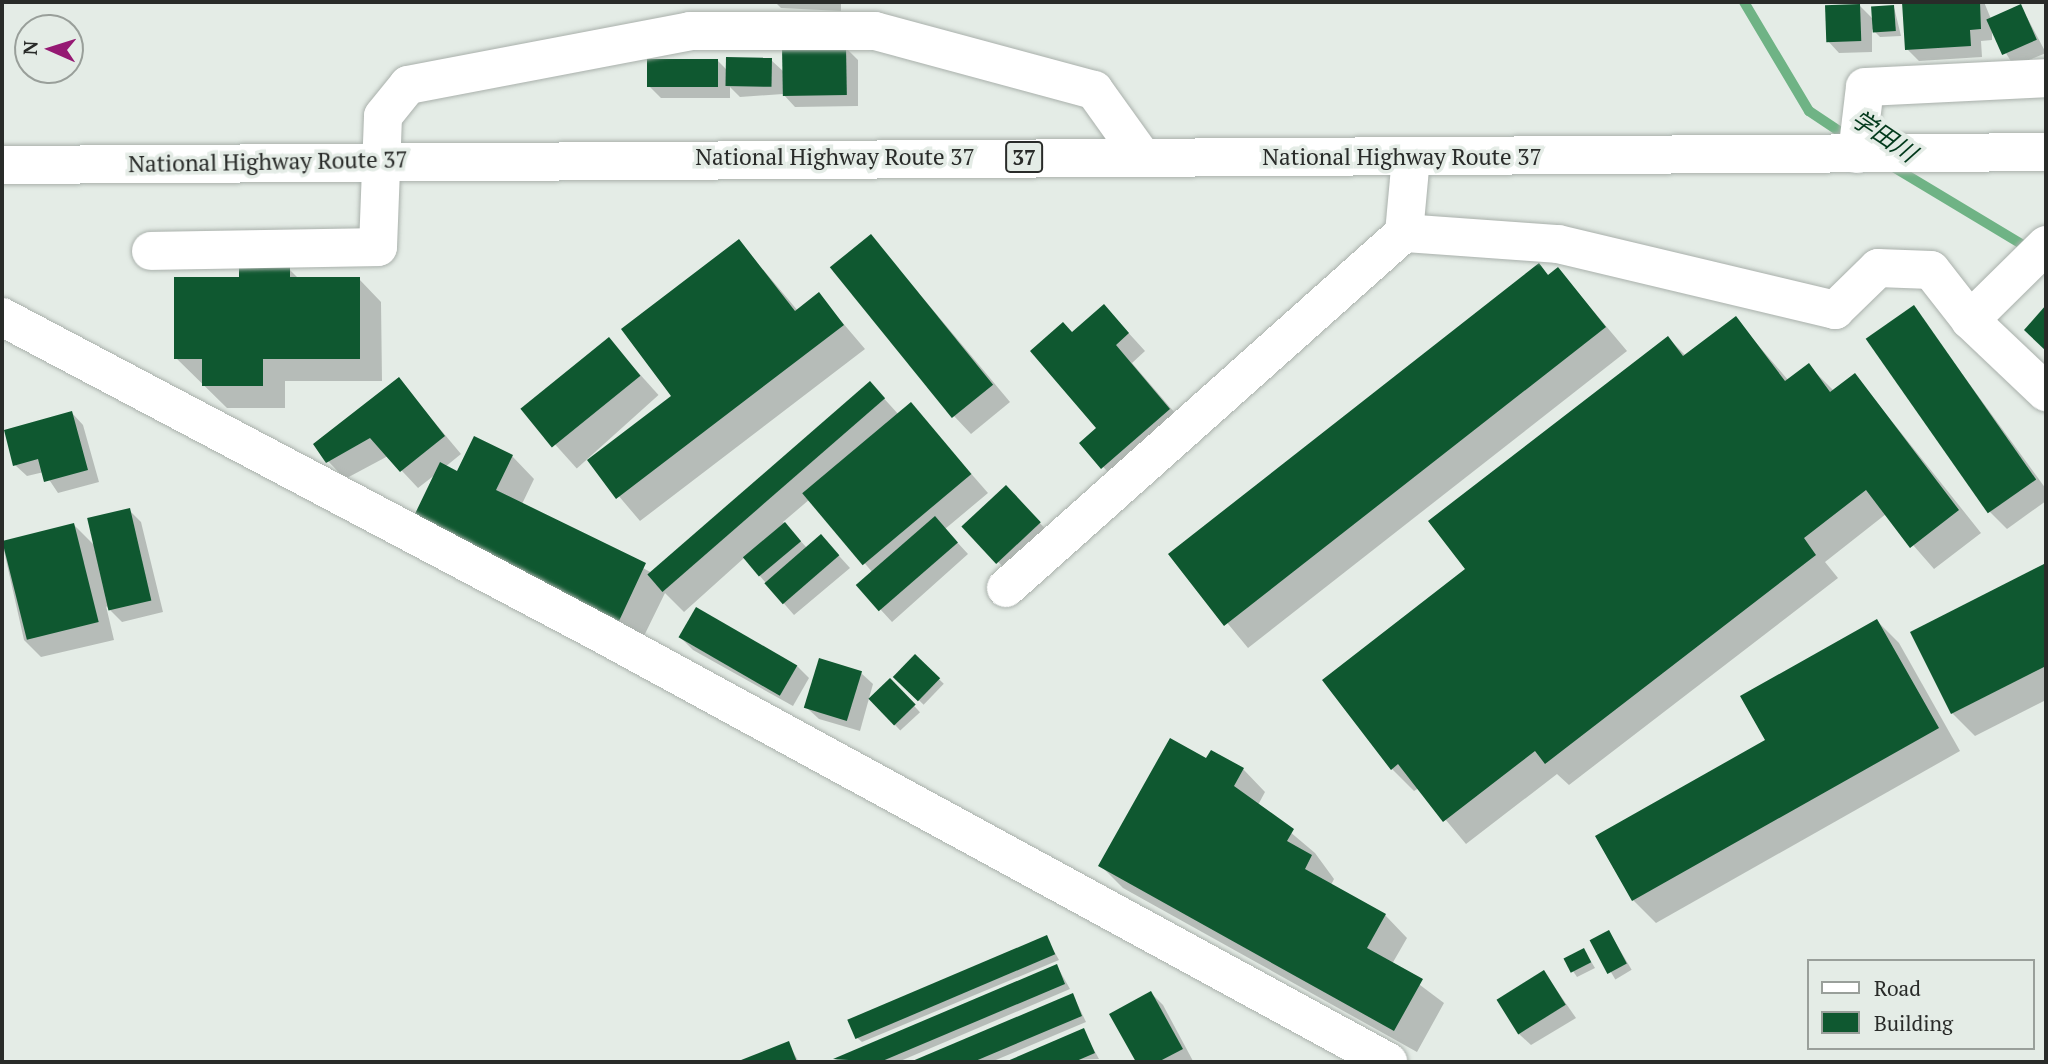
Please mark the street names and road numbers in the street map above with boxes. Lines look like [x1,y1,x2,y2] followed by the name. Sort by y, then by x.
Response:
[1005,140,1043,174] road number: 37
[695,143,975,171] street label: National Highway Route 37
[1262,143,1542,171] street label: National Highway Route 37
[128,146,408,178] street label: National Highway Route 37

